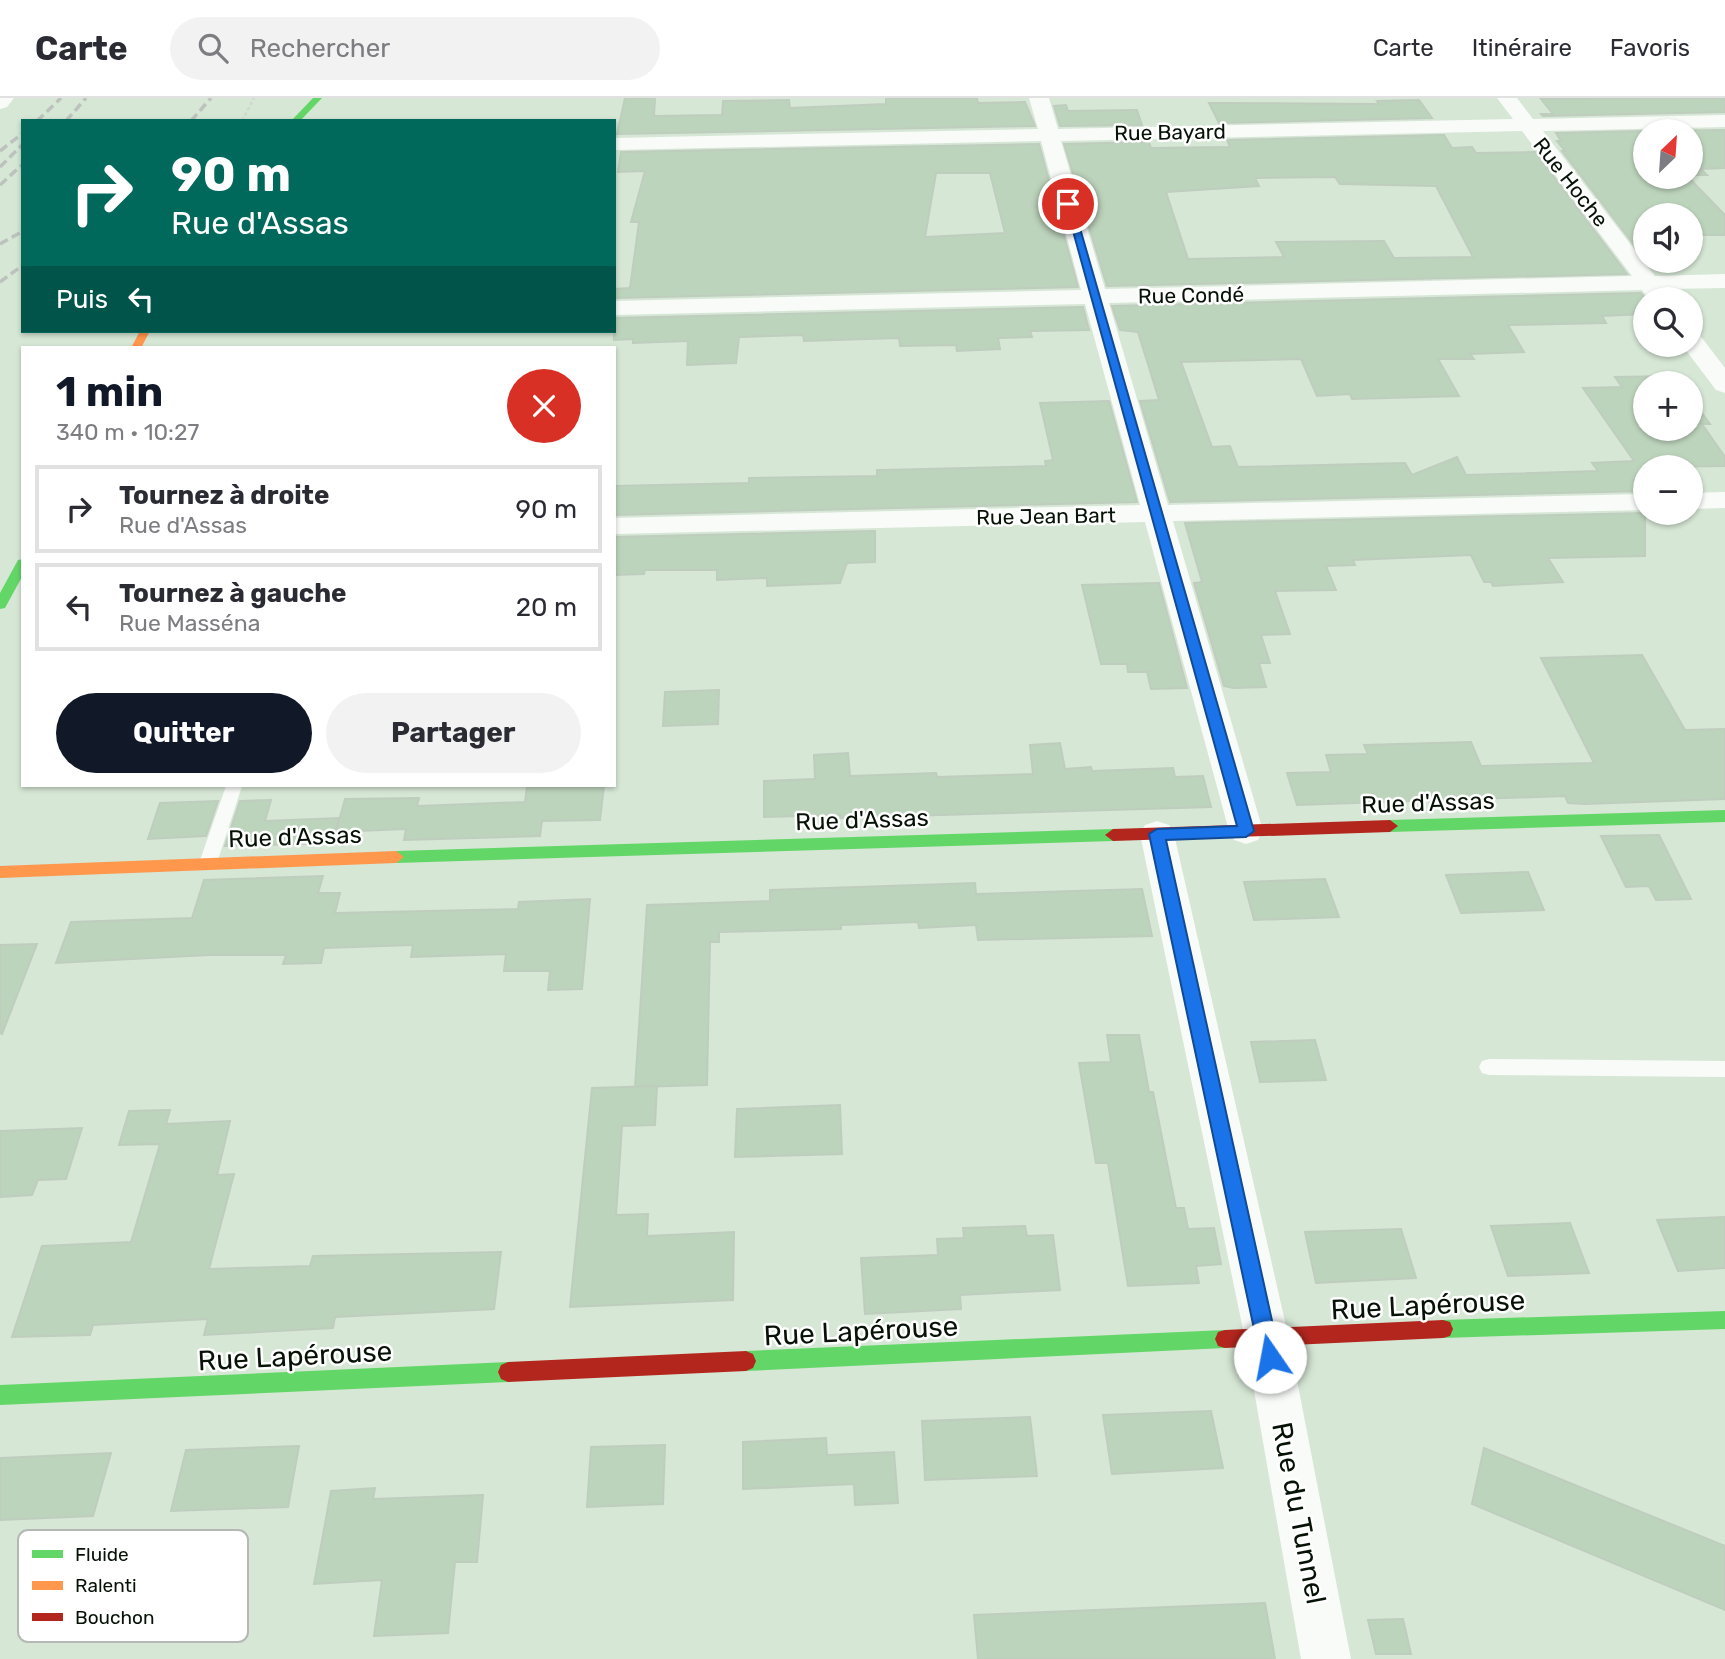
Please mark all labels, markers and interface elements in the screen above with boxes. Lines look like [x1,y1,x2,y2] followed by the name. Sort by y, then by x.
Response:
[170,17,660,80] search box
[35,29,128,68] text: Carte
[194,29,232,67] icon: search
[250,33,390,64] text: Rechercher
[1373,34,1434,62] text: Carte
[1472,34,1572,62] text: Itinéraire
[1610,34,1690,62] text: Favoris
[1114,119,1226,145] street label: Rue Bayard
[1633,119,1703,189] north arrow
[1633,119,1703,525] map controls
[1528,132,1614,232] street label: Rue Hoche
[171,145,291,203] text: 90 m
[56,147,147,238] icon: right
[1038,174,1098,234] pin
[1049,185,1087,223] icon: arrive
[1633,203,1703,273] button: sound
[171,204,349,242] text: Rue d'Assas
[122,280,160,318] icon: left
[1138,282,1244,308] street label: Rue Condé
[56,284,108,315] text: Puis
[1633,287,1703,357] button: search
[56,367,163,417] text: 1 min
[507,369,581,443] button: close
[1633,371,1703,441] button: +
[56,418,199,446] text: 340 m · 10:27
[1633,455,1703,525] button: −
[119,480,329,511] text: Tournez à droite
[60,490,98,528] icon: right
[516,494,577,525] text: 90 m
[976,502,1116,530] street label: Rue Jean Bart
[119,511,247,539] text: Rue d'Assas
[119,578,347,609] text: Tournez à gauche
[60,588,98,626] icon: left
[516,592,577,623] text: 20 m
[119,609,260,637] text: Rue Masséna
[56,693,312,773] button: Quitter
[326,693,581,773] button: Partager
[1361,787,1495,819] street label: Rue d'Assas
[795,804,929,836] street label: Rue d'Assas
[228,821,362,853] street label: Rue d'Assas
[1330,1283,1526,1327] street label: Rue Lapérouse
[763,1309,959,1353] street label: Rue Lapérouse
[1233,1320,1307,1394] position arrow
[197,1334,393,1378] street label: Rue Lapérouse
[1265,1419,1333,1607] street label: Rue du Tunnel
[18,1530,248,1642] legend
[75,1543,129,1566] text: Fluide
[75,1574,137,1597] text: Ralenti
[75,1606,155,1629] text: Bouchon

